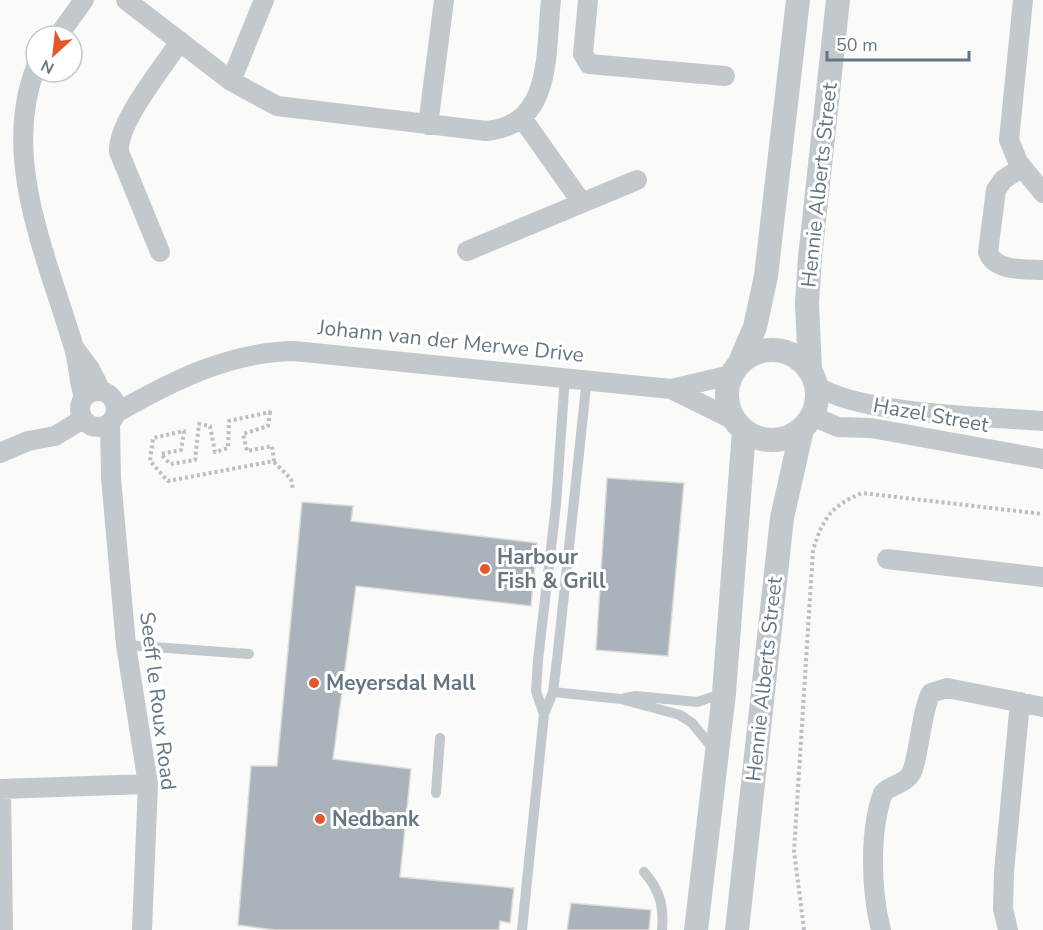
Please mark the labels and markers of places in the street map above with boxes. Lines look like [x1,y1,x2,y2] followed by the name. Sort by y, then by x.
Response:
[497,543,606,595] place label: Harbour Fish & Grill
[478,562,492,576] marker: Harbour Fish & Grill
[326,669,476,697] place label: Meyersdal Mall
[307,676,321,690] marker: Meyersdal Mall
[332,805,420,833] place label: Nedbank
[313,812,327,826] marker: Nedbank

